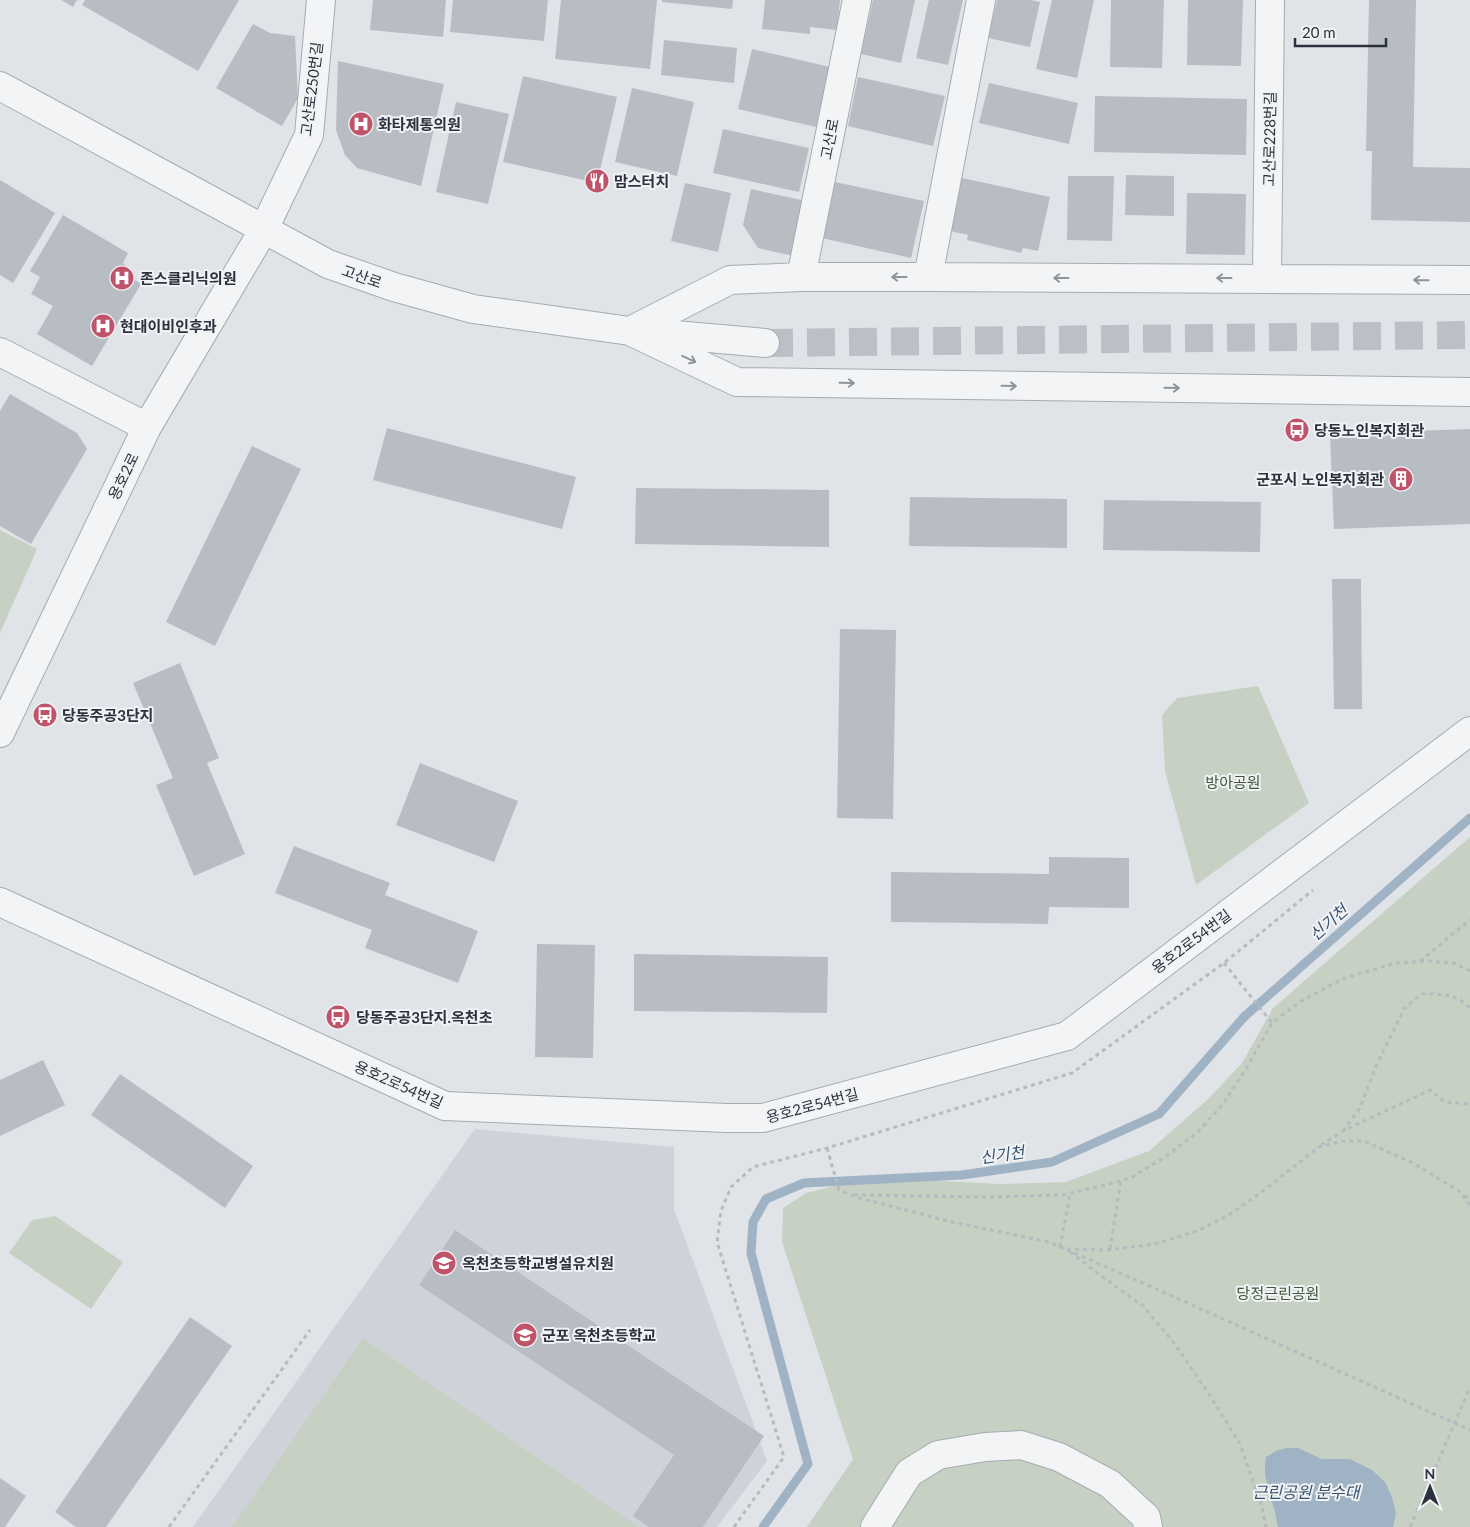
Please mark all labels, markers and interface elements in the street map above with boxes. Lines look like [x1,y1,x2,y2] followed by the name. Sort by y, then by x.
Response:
[1295,15,1386,47] scale bar
[1302,23,1336,41] text: 20 m
[296,41,326,137] street label: 고산로250번길
[1259,91,1279,187] street label: 고산로228번길
[348,111,374,137] hospital icon: 화타제통의원
[378,115,461,133] place label: 화타제통의원
[816,117,842,161] street label: 고산로
[584,168,610,194] restaurant icon: 맘스터치
[614,172,669,190] place label: 맘스터치
[339,261,385,291] street label: 고산로
[109,265,135,291] hospital icon: 존스클리닉의원
[140,269,237,287] place label: 존스클리닉의원
[891,272,908,282] one-way arrow
[1054,273,1070,283] one-way arrow
[1216,273,1232,283] one-way arrow
[1414,275,1430,285] one-way arrow
[90,313,116,339] hospital icon: 현대이비인후과
[120,317,217,335] place label: 현대이비인후과
[681,355,696,364] one-way arrow
[839,379,855,388] one-way arrow
[1000,381,1017,391] one-way arrow
[1163,383,1179,393] one-way arrow
[1284,417,1310,443] bus stop icon: 당동노인복지회관
[1314,421,1425,439] place label: 당동노인복지회관
[104,450,142,502] street label: 용호2로
[1388,466,1414,492] building icon: 군포시 노인복지회관
[1256,470,1384,488] place label: 군포시 노인복지회관
[32,702,58,728] bus stop icon: 당동주공3단지
[62,706,154,724] place label: 당동주공3단지
[1205,773,1261,791] park label: 방아공원
[1305,899,1353,944] water label: 신기천
[1148,905,1234,977] street label: 용호2로54번길
[325,1004,351,1030] bus stop icon: 당동주공3단지.옥천초
[356,1008,493,1026] place label: 당동주공3단지.옥천초
[352,1056,446,1112] street label: 용호2로54번길
[764,1084,860,1126] street label: 용호2로54번길
[979,1141,1027,1166] water label: 신기천
[431,1250,457,1276] school or university icon: 옥천초등학교병설유치원
[462,1254,614,1272] place label: 옥천초등학교병설유치원
[1237,1284,1319,1302] park label: 당정근린공원
[512,1322,538,1348] school or university icon: 군포 옥천초등학교
[542,1326,656,1344] place label: 군포 옥천초등학교
[1405,1462,1455,1512] north arrow
[1425,1465,1435,1482] text: N
[1253,1482,1362,1501] water label: 근린공원 분수대

